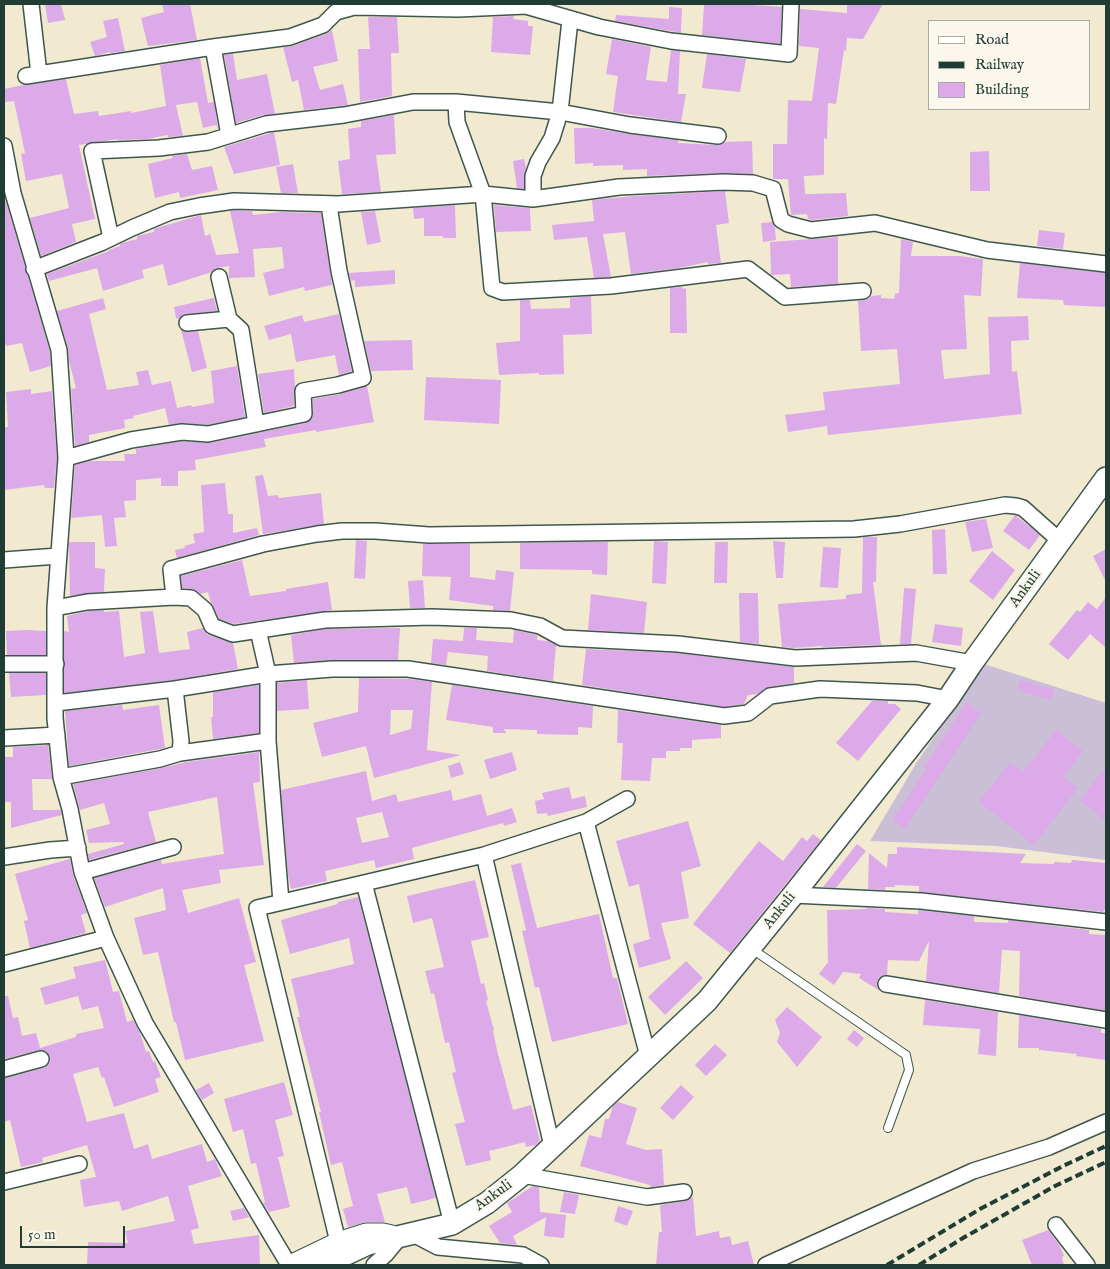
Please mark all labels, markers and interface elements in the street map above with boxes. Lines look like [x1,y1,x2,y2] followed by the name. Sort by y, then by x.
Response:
[928,20,1090,110] legend
[975,30,1009,49] text: Road
[975,55,1024,74] text: Railway
[975,80,1029,99] text: Building
[1006,567,1046,611] street label: Ankuli
[760,889,800,933] street label: Ankuli
[472,1176,516,1216] street label: Ankuli
[22,1216,128,1248] scale bar
[28,1225,56,1244] text: 50 m

